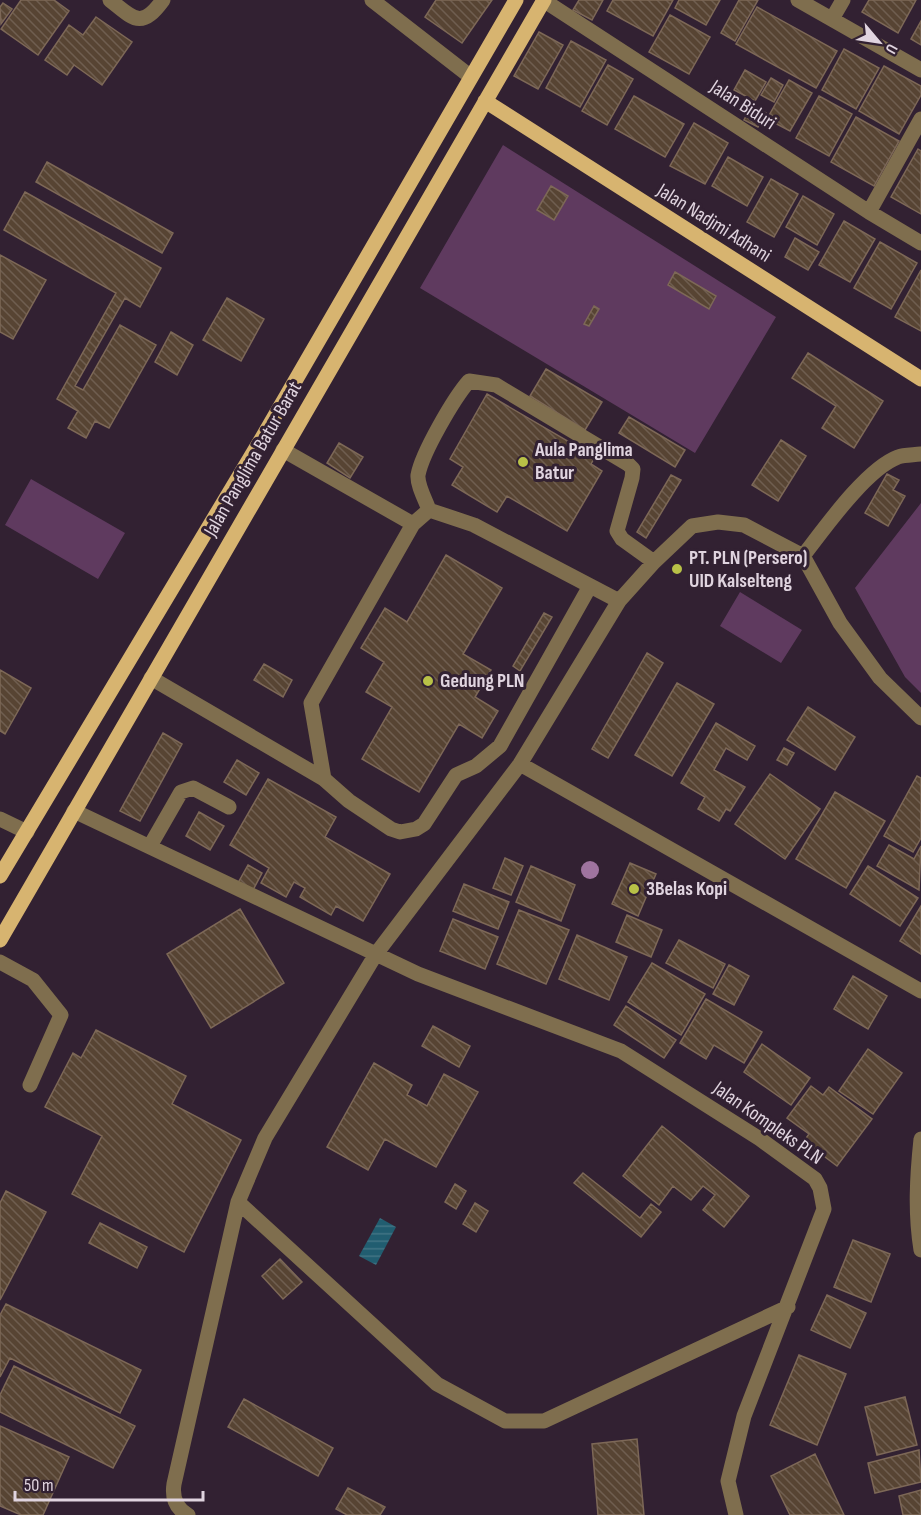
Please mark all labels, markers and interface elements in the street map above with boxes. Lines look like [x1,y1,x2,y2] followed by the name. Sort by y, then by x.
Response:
[849,12,909,72] north arrow
[880,40,901,57] text: U
[705,74,780,135] street label: Jalan Biduri
[652,178,775,268] street label: Jalan Nadjmi Adhani
[198,377,307,542] street label: Jalan Panglima Batur Barat
[534,438,633,485] place label: Aula Panglima Batur
[516,455,530,469] marker: Aula Panglima Batur
[689,546,807,593] place label: PT. PLN (Persero) UID Kalselteng
[670,562,684,576] marker: PT. PLN (Persero) UID Kalselteng
[440,669,525,693] place label: Gedung PLN
[421,674,435,688] marker: Gedung PLN
[646,877,727,901] place label: 3Belas Kopi
[627,882,641,896] marker: 3Belas Kopi
[708,1076,828,1170] street label: Jalan Kompleks PLN
[15,1464,202,1502] scale bar
[24,1475,54,1496] text: 50 m

